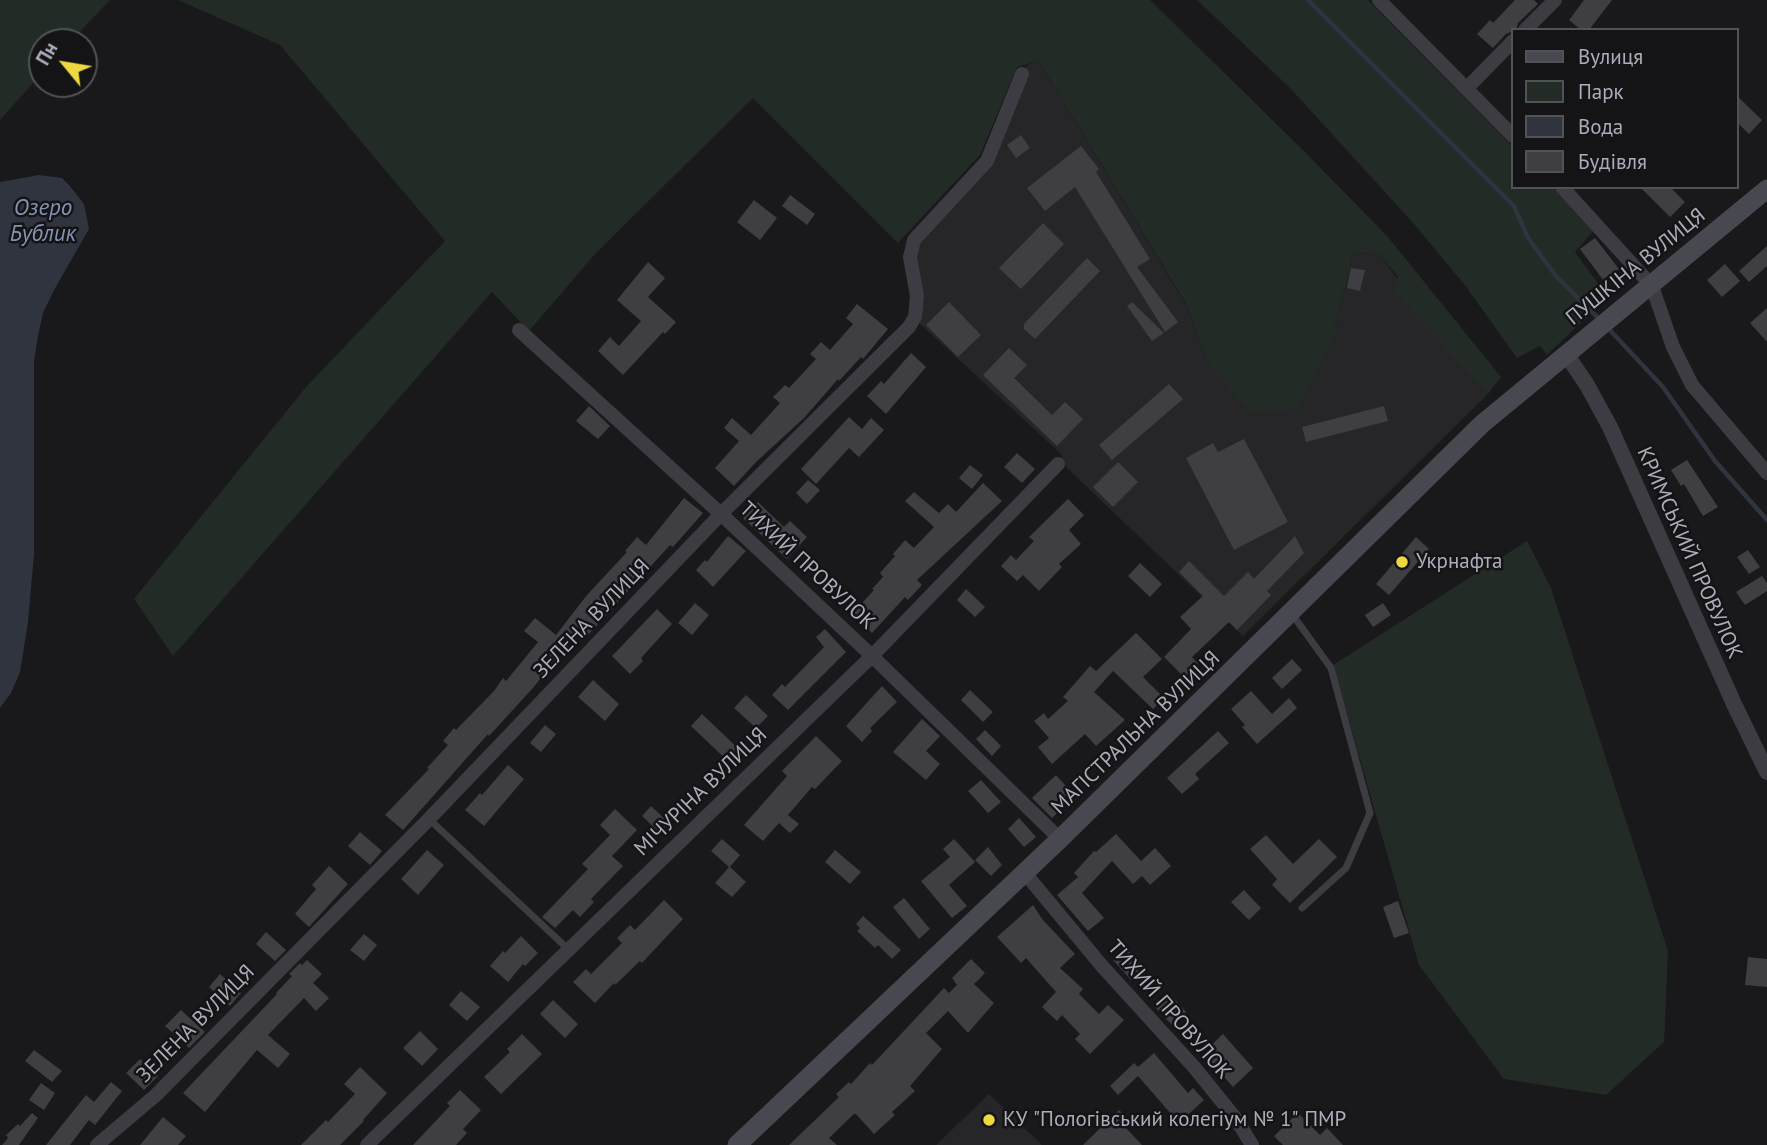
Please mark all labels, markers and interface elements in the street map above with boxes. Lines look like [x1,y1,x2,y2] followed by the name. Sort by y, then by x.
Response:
[28,28,98,98] north arrow
[1512,28,1739,189] legend
[31,38,63,69] text: Пн
[1578,43,1643,70] text: Вулиця
[1578,78,1624,105] text: Парк
[1578,113,1623,140] text: Вода
[1578,148,1647,175] text: Будівля
[10,194,76,248] water label: Озеро Бублик
[1561,203,1711,331] street label: ПУШКІНА ВУЛИЦЯ
[1631,443,1747,663] street label: КРИМСЬКИЙ ПРОВУЛОК
[734,497,880,635] street label: ТИХИЙ ПРОВУЛОК
[1416,549,1502,575] place label: Укрнафта
[529,554,655,684] street label: ЗЕЛЕНА ВУЛИЦЯ
[1394,554,1410,570] marker: Укрнафта
[1047,646,1225,820] street label: МАГІСТРАЛЬНА ВУЛИЦЯ
[630,723,772,861] street label: МІЧУРІНА ВУЛИЦЯ
[1102,935,1236,1085] street label: ТИХИЙ ПРОВУЛОК
[132,960,260,1088] street label: ЗЕЛЕНА ВУЛИЦЯ
[1003,1107,1346,1133] place label: КУ "Пологівський колегіум № 1" ПМР
[981,1112,997,1128] marker: КУ "Пологівський колегіум № 1" ПМР

